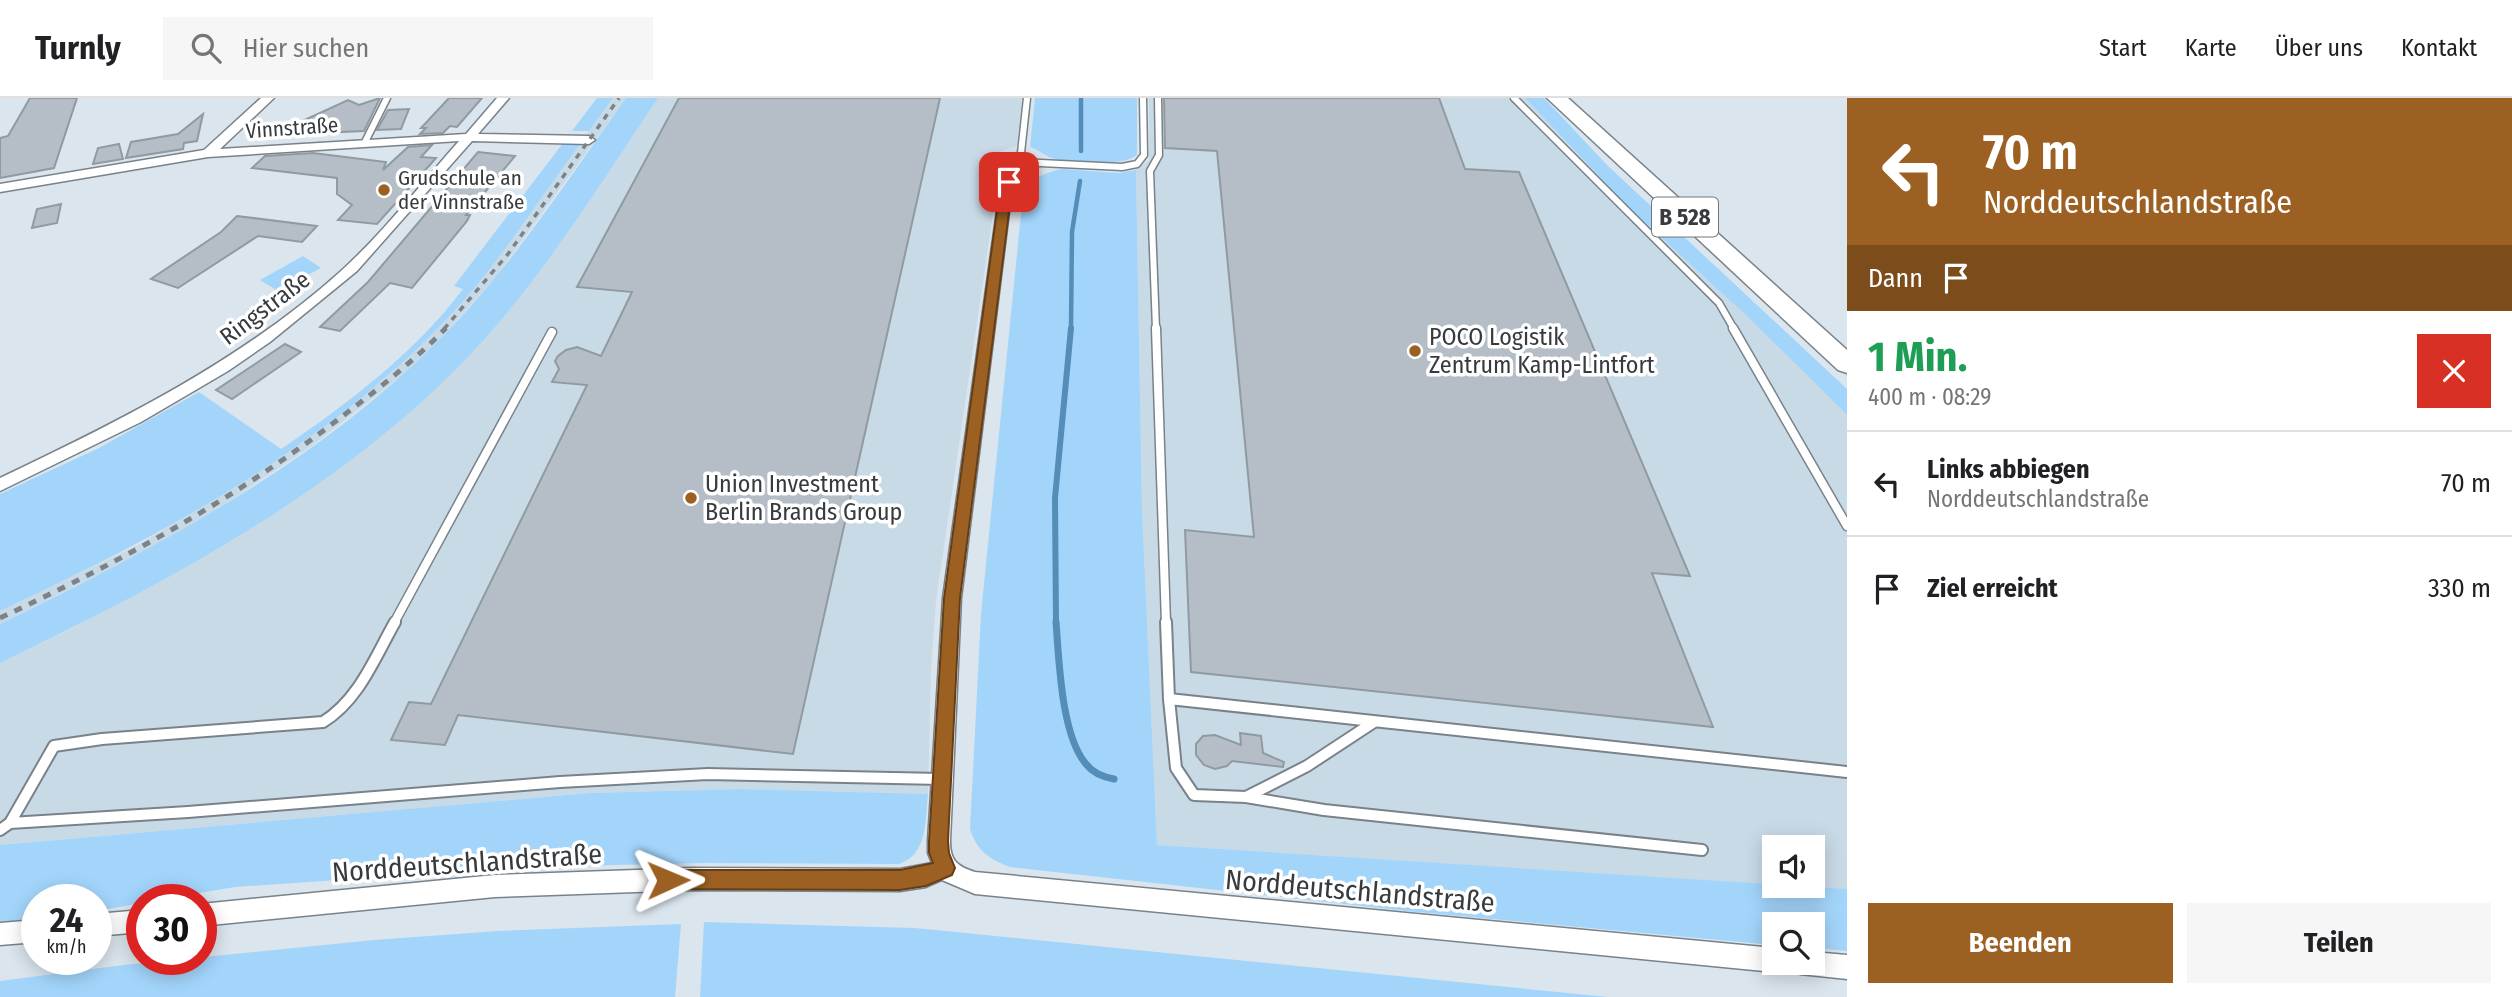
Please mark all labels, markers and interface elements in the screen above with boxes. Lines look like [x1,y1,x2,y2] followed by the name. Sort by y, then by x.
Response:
[163,17,653,80] search box
[35,28,121,68] text: Turnly
[187,29,225,67] icon: search
[243,33,369,64] text: Hier suchen
[2099,34,2147,62] text: Start
[2185,34,2237,62] text: Karte
[2275,34,2363,62] text: Über uns
[2401,34,2477,62] text: Kontakt
[245,112,339,144] street label: Vinnstraße
[1983,123,2078,182] text: 70 m
[1868,126,1959,217] icon: left
[979,152,1039,212] pin
[990,163,1028,201] icon: arrive
[398,165,524,215] place label: Grudschule an der Vinnstraße
[376,182,392,198] marker: Grudschule an der Vinnstraße
[1983,183,2292,221] text: Norddeutschlandstraße
[1652,198,1718,236] road number: B 528
[1937,259,1975,297] icon: arrive
[1868,263,1923,294] text: Dann
[215,265,315,351] street label: Ringstraße
[1429,323,1655,379] place label: POCO Logistik Zentrum Kamp-Lintfort
[1868,332,1967,382] text: 1 Min.
[2417,334,2491,408] button: close
[1407,343,1423,359] marker: POCO Logistik Zentrum Kamp-Lintfort
[1868,383,1991,411] text: 400 m · 08:29
[1927,454,2090,485] text: Links abbiegen
[1868,465,1906,503] icon: left
[2441,468,2491,499] text: 70 m
[705,470,902,526] place label: Union Investment Berlin Brands Group
[1927,485,2149,513] text: Norddeutschlandstraße
[683,490,699,506] marker: Union Investment Berlin Brands Group
[1868,570,1906,608] icon: arrive
[1927,573,2058,604] text: Ziel erreicht
[2428,573,2491,604] text: 330 m
[1762,835,1825,975] map controls
[1762,835,1825,898] button: sound
[331,837,603,889] street label: Norddeutschlandstraße
[631,843,705,917] position arrow
[1224,863,1496,919] street label: Norddeutschlandstraße
[126,884,217,975] speed limit sign: 30
[50,899,83,941] text: 24
[1868,903,2173,983] button: Beenden
[2187,903,2491,983] button: Teilen
[1762,912,1825,975] button: search
[46,936,87,958] text: km/h

